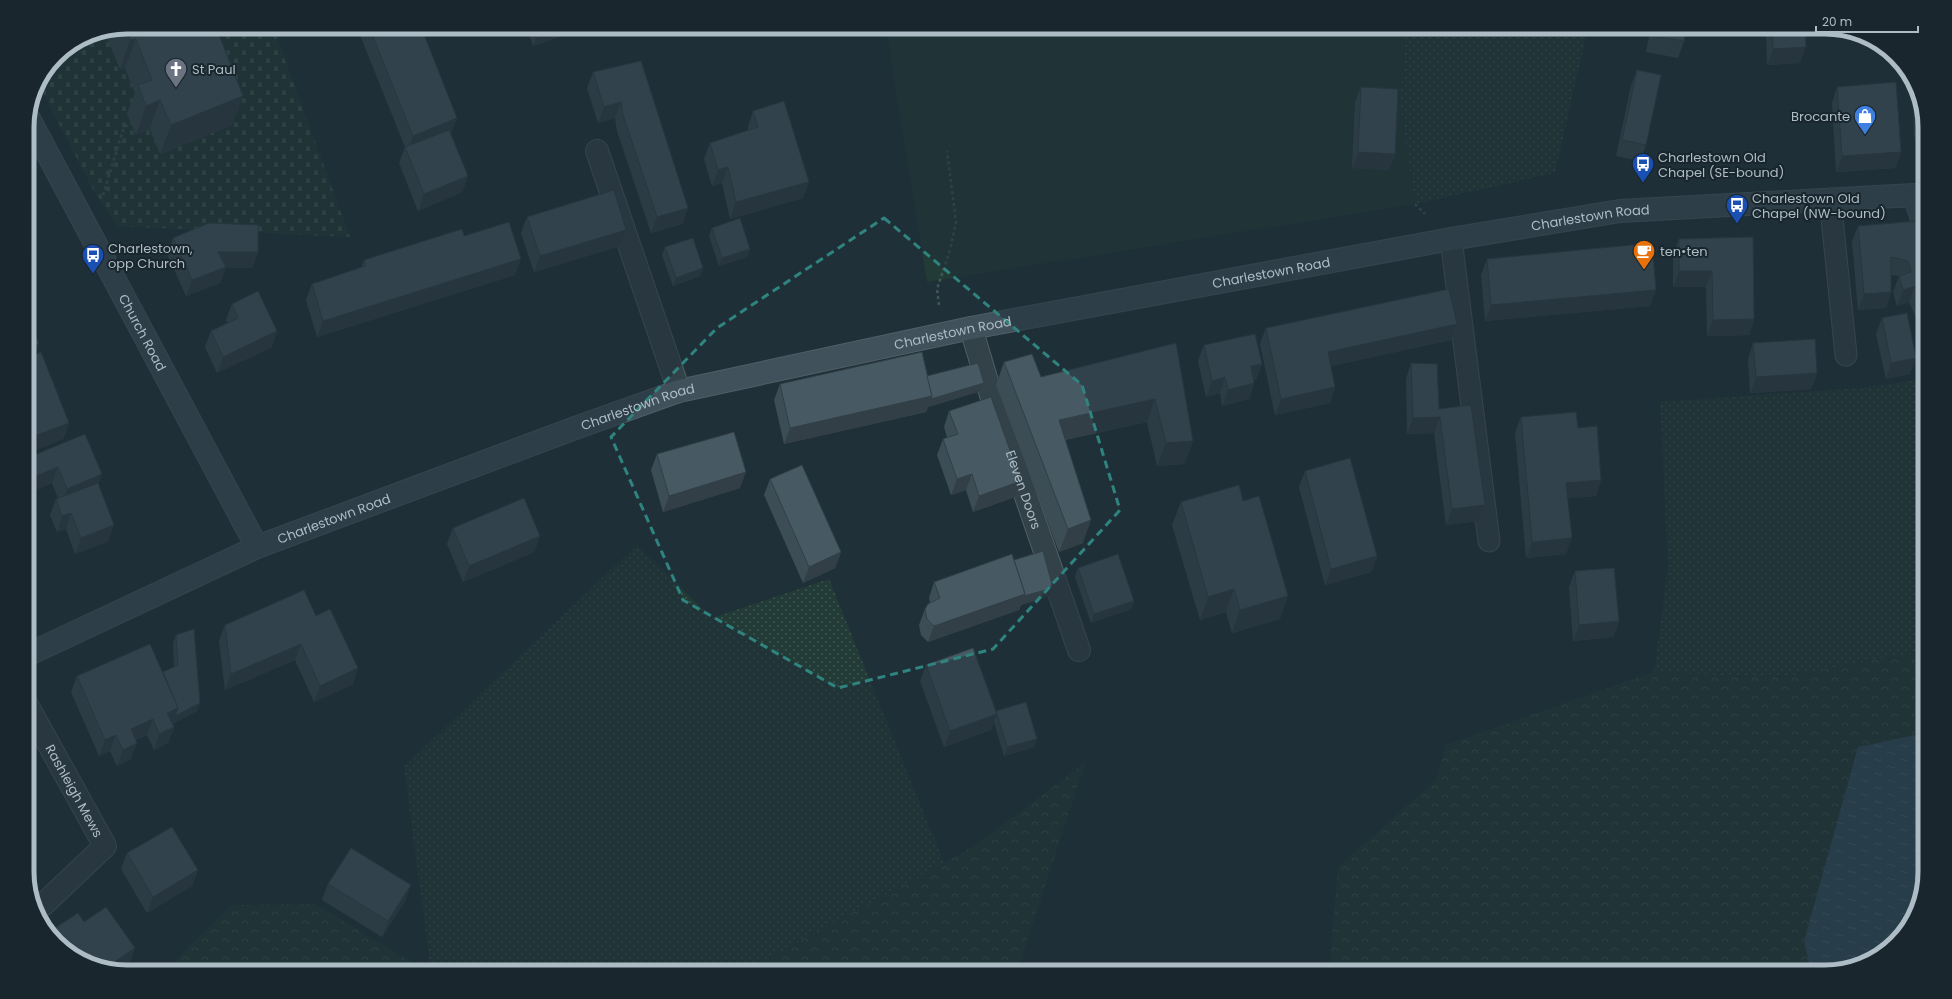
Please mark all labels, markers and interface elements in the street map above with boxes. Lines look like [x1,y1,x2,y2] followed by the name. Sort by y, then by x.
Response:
[1816,8,1918,34] scale bar
[1822,13,1852,30] text: 20 m
[163,56,189,89] church icon: St Paul
[192,60,236,79] place label: St Paul
[1852,103,1878,136] shop icon: Brocante
[1791,107,1850,126] place label: Brocante
[1658,148,1784,182] place label: Charlestown Old Chapel (SE-bound)
[1630,151,1656,184] bus stop icon: Charlestown Old Chapel (SE-bound)
[1752,189,1886,223] place label: Charlestown Old Chapel (NW-bound)
[1724,192,1750,225] bus stop icon: Charlestown Old Chapel (NW-bound)
[1530,200,1650,236] street label: Charlestown Road
[1631,238,1657,271] cafe icon: ten•ten
[108,239,193,273] place label: Charlestown, opp Church
[80,242,106,275] bus stop icon: Charlestown, opp Church
[1660,242,1708,261] place label: ten•ten
[1211,253,1332,293] street label: Charlestown Road
[114,291,171,375] street label: Church Road
[892,312,1013,354] street label: Charlestown Road
[578,379,696,435] street label: Charlestown Road
[1001,448,1046,532] street label: Eleven Doors
[275,489,393,549] street label: Charlestown Road
[41,741,107,841] street label: Rashleigh Mews

